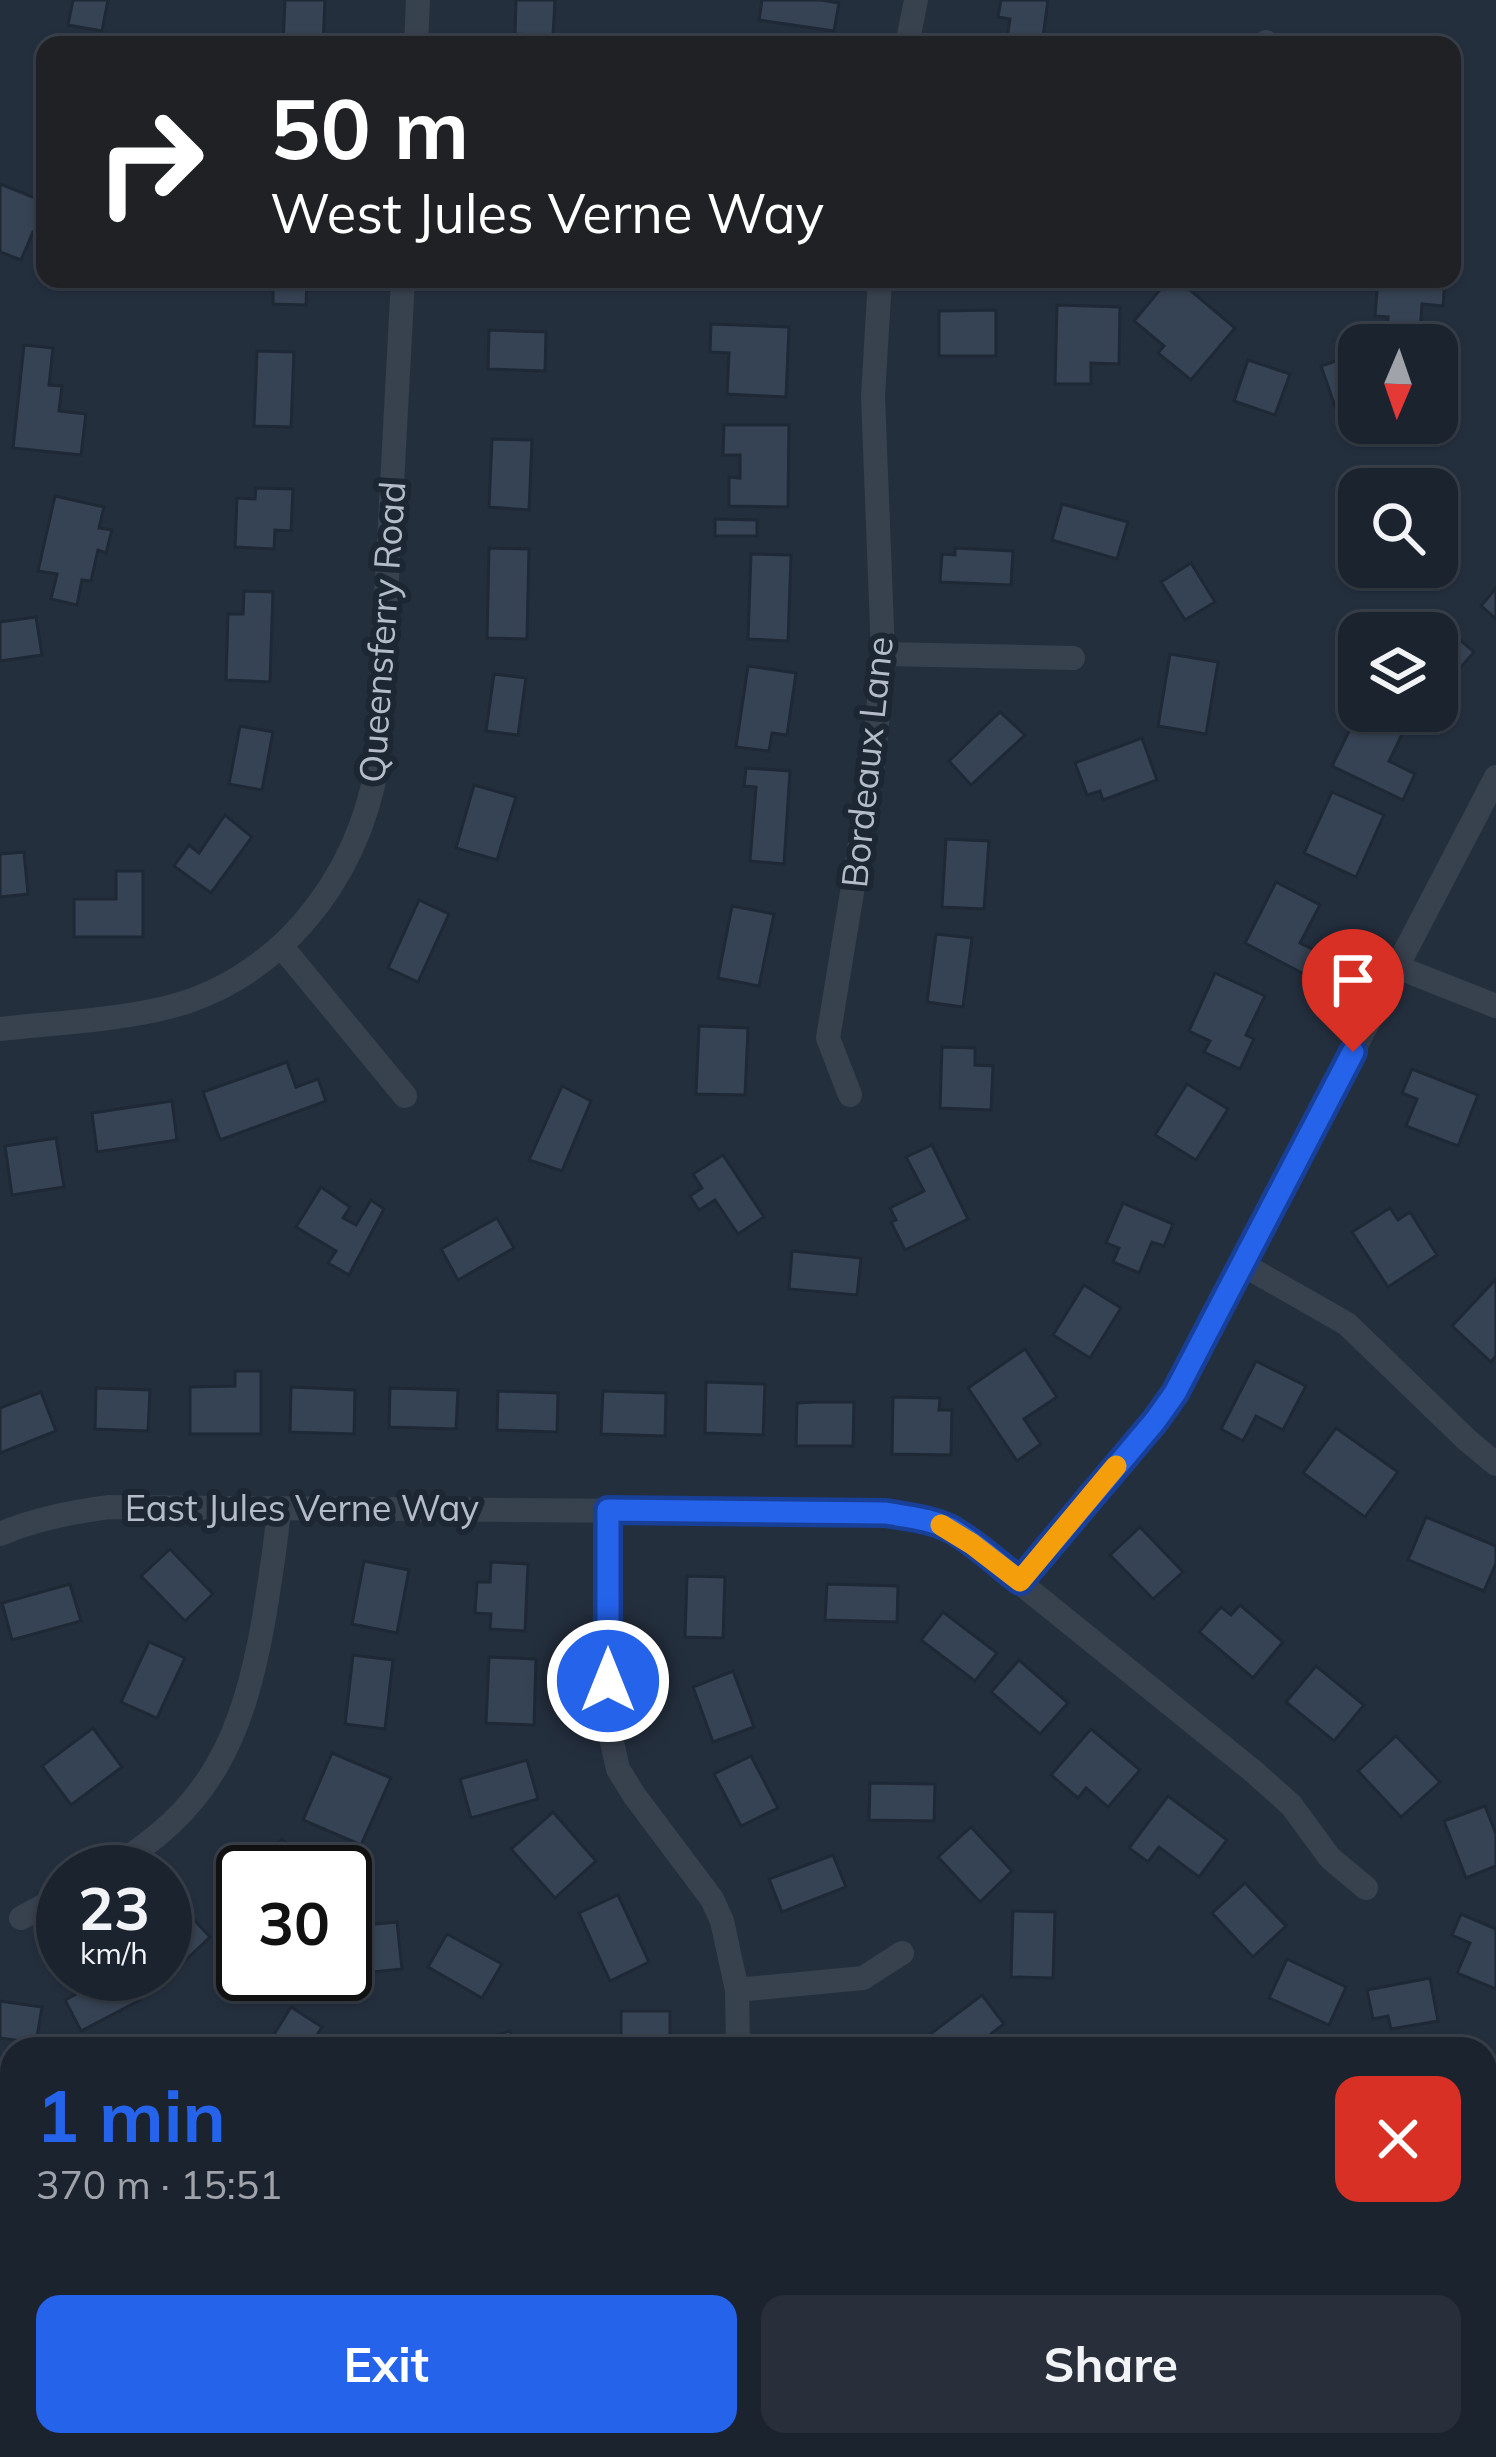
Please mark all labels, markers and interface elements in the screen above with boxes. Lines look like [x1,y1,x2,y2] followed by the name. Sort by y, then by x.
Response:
[270,75,469,180] text: 50 m
[72,84,228,240] icon: right
[270,179,824,247] text: West Jules Verne Way
[1338,324,1458,444] north arrow
[1338,324,1458,732] map controls
[1338,468,1458,588] button: search
[349,480,414,784] street label: Queensferry Road
[1338,612,1458,732] button: layers
[831,634,902,890] street label: Bordeaux Lane
[1302,929,1404,1052] pin
[1320,947,1386,1013] icon: arrive
[125,1485,479,1530] street label: East Jules Verne Way
[545,1618,671,1744] position arrow
[216,1845,372,2001] speed limit sign: 30
[78,1870,150,1945] text: 23
[80,1934,148,1972] text: km/h
[36,2070,226,2160] text: 1 min
[1335,2076,1461,2202] button: close
[36,2160,282,2209] text: 370 m · 15:51
[36,2295,737,2433] button: Exit
[761,2295,1461,2433] button: Share

